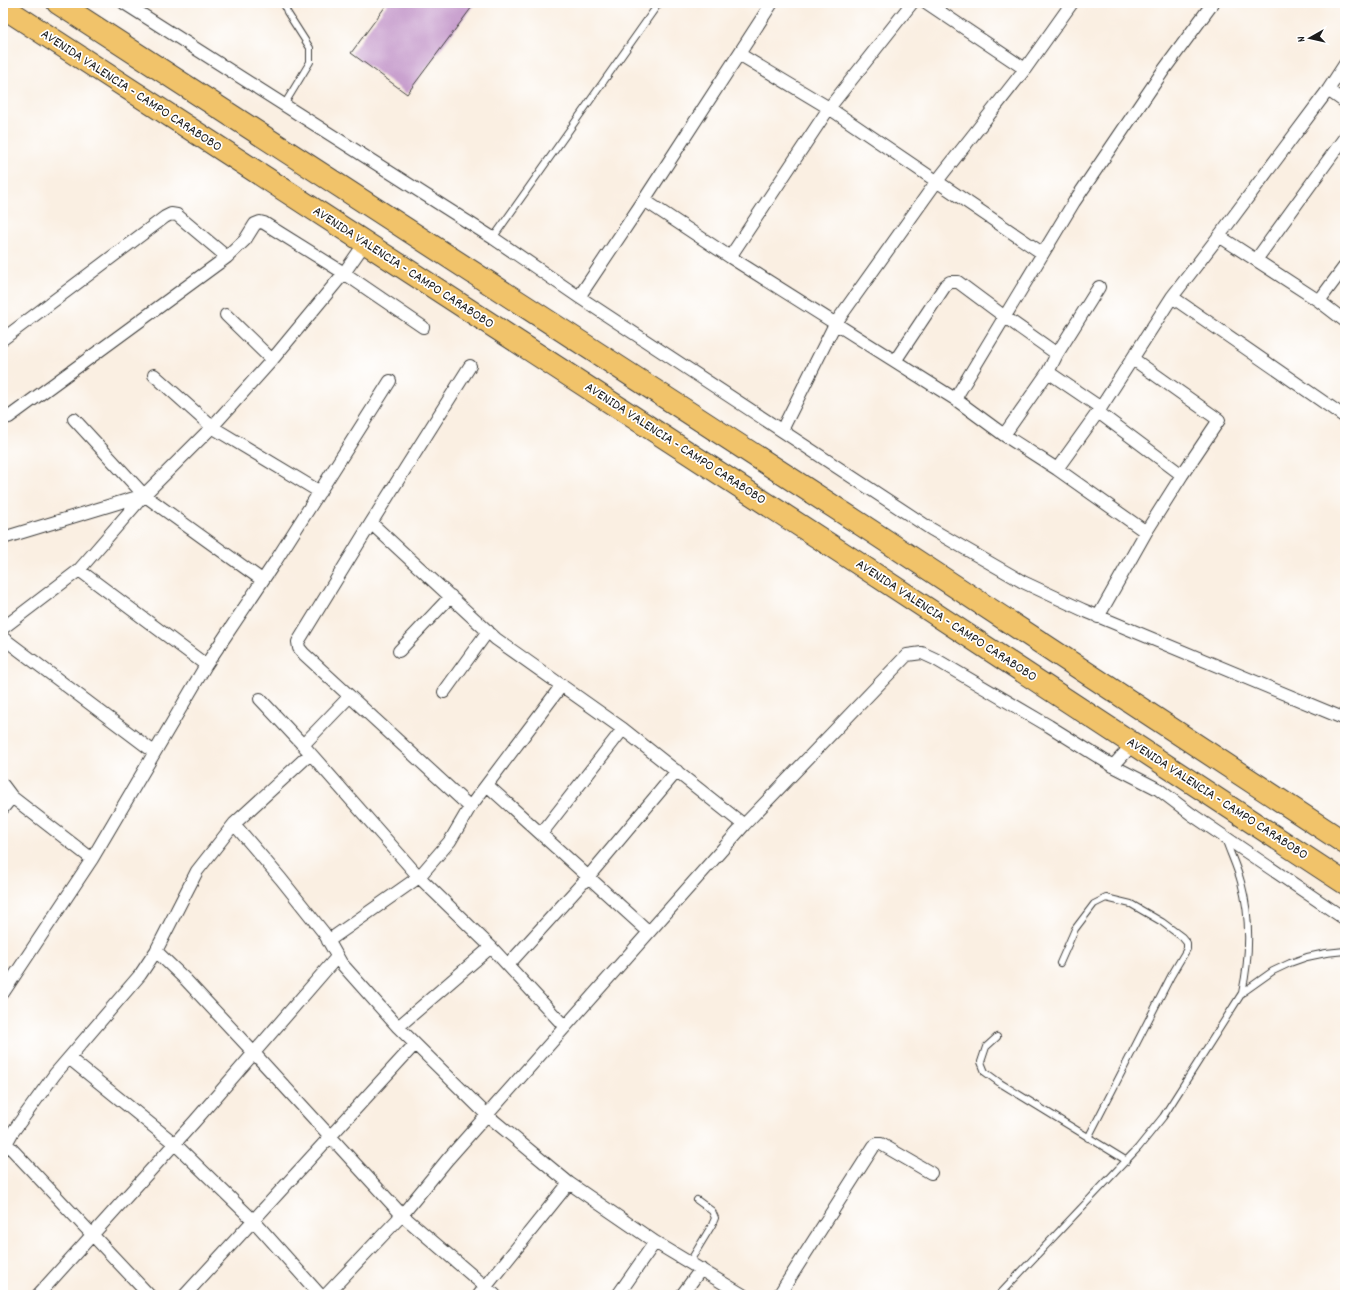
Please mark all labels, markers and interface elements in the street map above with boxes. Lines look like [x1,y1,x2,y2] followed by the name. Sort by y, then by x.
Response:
[1290,18,1330,58] north arrow
[37,25,225,157] street label: AVENIDA VALENCIA - CAMPO CARABOBO
[1294,35,1310,43] text: N
[309,202,497,334] street label: AVENIDA VALENCIA - CAMPO CARABOBO
[581,378,769,510] street label: AVENIDA VALENCIA - CAMPO CARABOBO
[852,555,1040,687] street label: AVENIDA VALENCIA - CAMPO CARABOBO
[1123,733,1311,865] street label: AVENIDA VALENCIA - CAMPO CARABOBO

